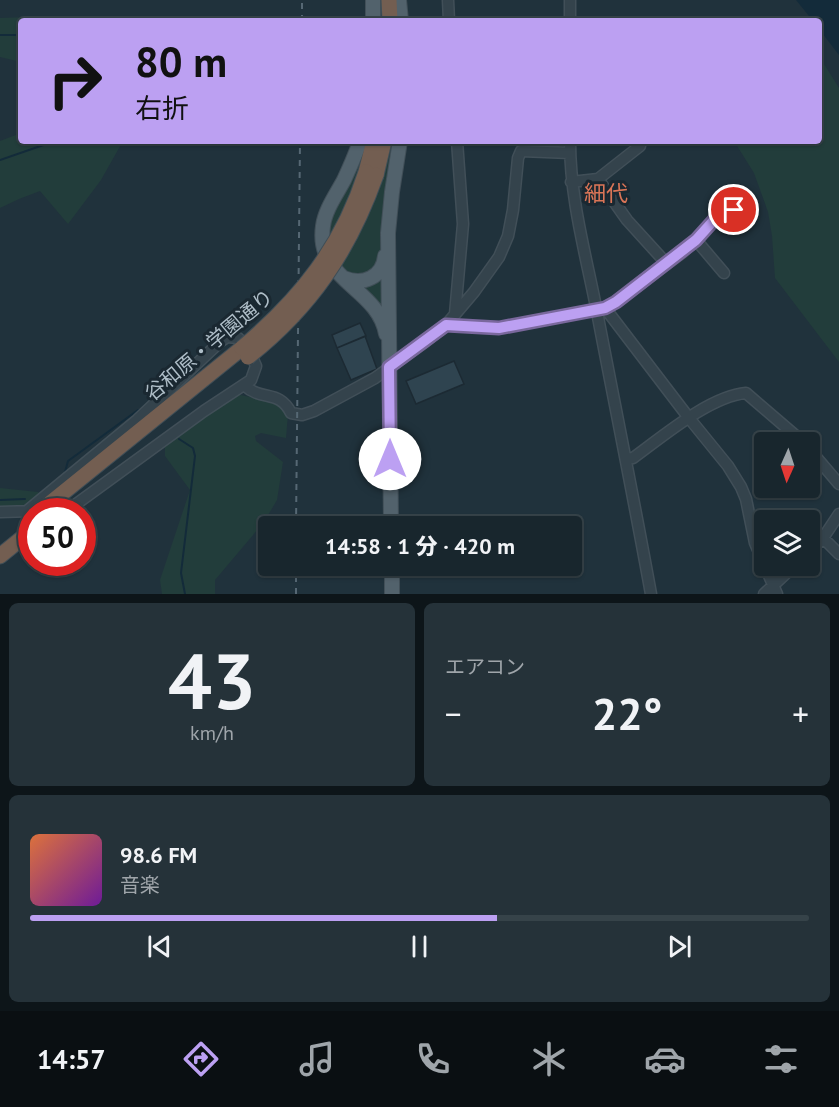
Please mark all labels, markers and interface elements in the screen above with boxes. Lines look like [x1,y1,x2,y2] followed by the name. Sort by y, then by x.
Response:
[135,34,227,89] text: 80 m
[36,42,114,120] icon: right
[135,91,189,125] text: 右折
[584,179,628,207] district label: 細代
[708,184,759,235] pin
[717,193,750,226] icon: arrive
[139,284,279,406] street label: 谷和原・学園通り
[358,427,422,491] position arrow
[754,432,820,498] north arrow
[754,432,820,576] map controls
[18,498,96,576] speed limit sign: 50
[754,510,820,576] button: layers
[325,532,515,560] text: 14:58 · 1 分 · 420 m
[168,630,256,731] text: 43
[445,654,525,680] text: エアコン
[592,684,662,742] text: 22°
[445,692,462,735] text: −
[792,692,809,735] text: +
[190,720,234,746] text: km/h
[120,841,197,869] text: 98.6 FM
[120,872,160,898] text: 音楽
[143,930,176,963] icon: previous
[403,930,436,963] icon: pause
[663,930,696,963] icon: next
[180,1038,222,1080] icon: directions
[296,1038,338,1080] icon: music
[412,1038,454,1080] icon: phone
[528,1038,570,1080] icon: climate
[644,1038,686,1080] icon: car
[760,1038,802,1080] icon: filters
[37,1042,106,1076] text: 14:57

